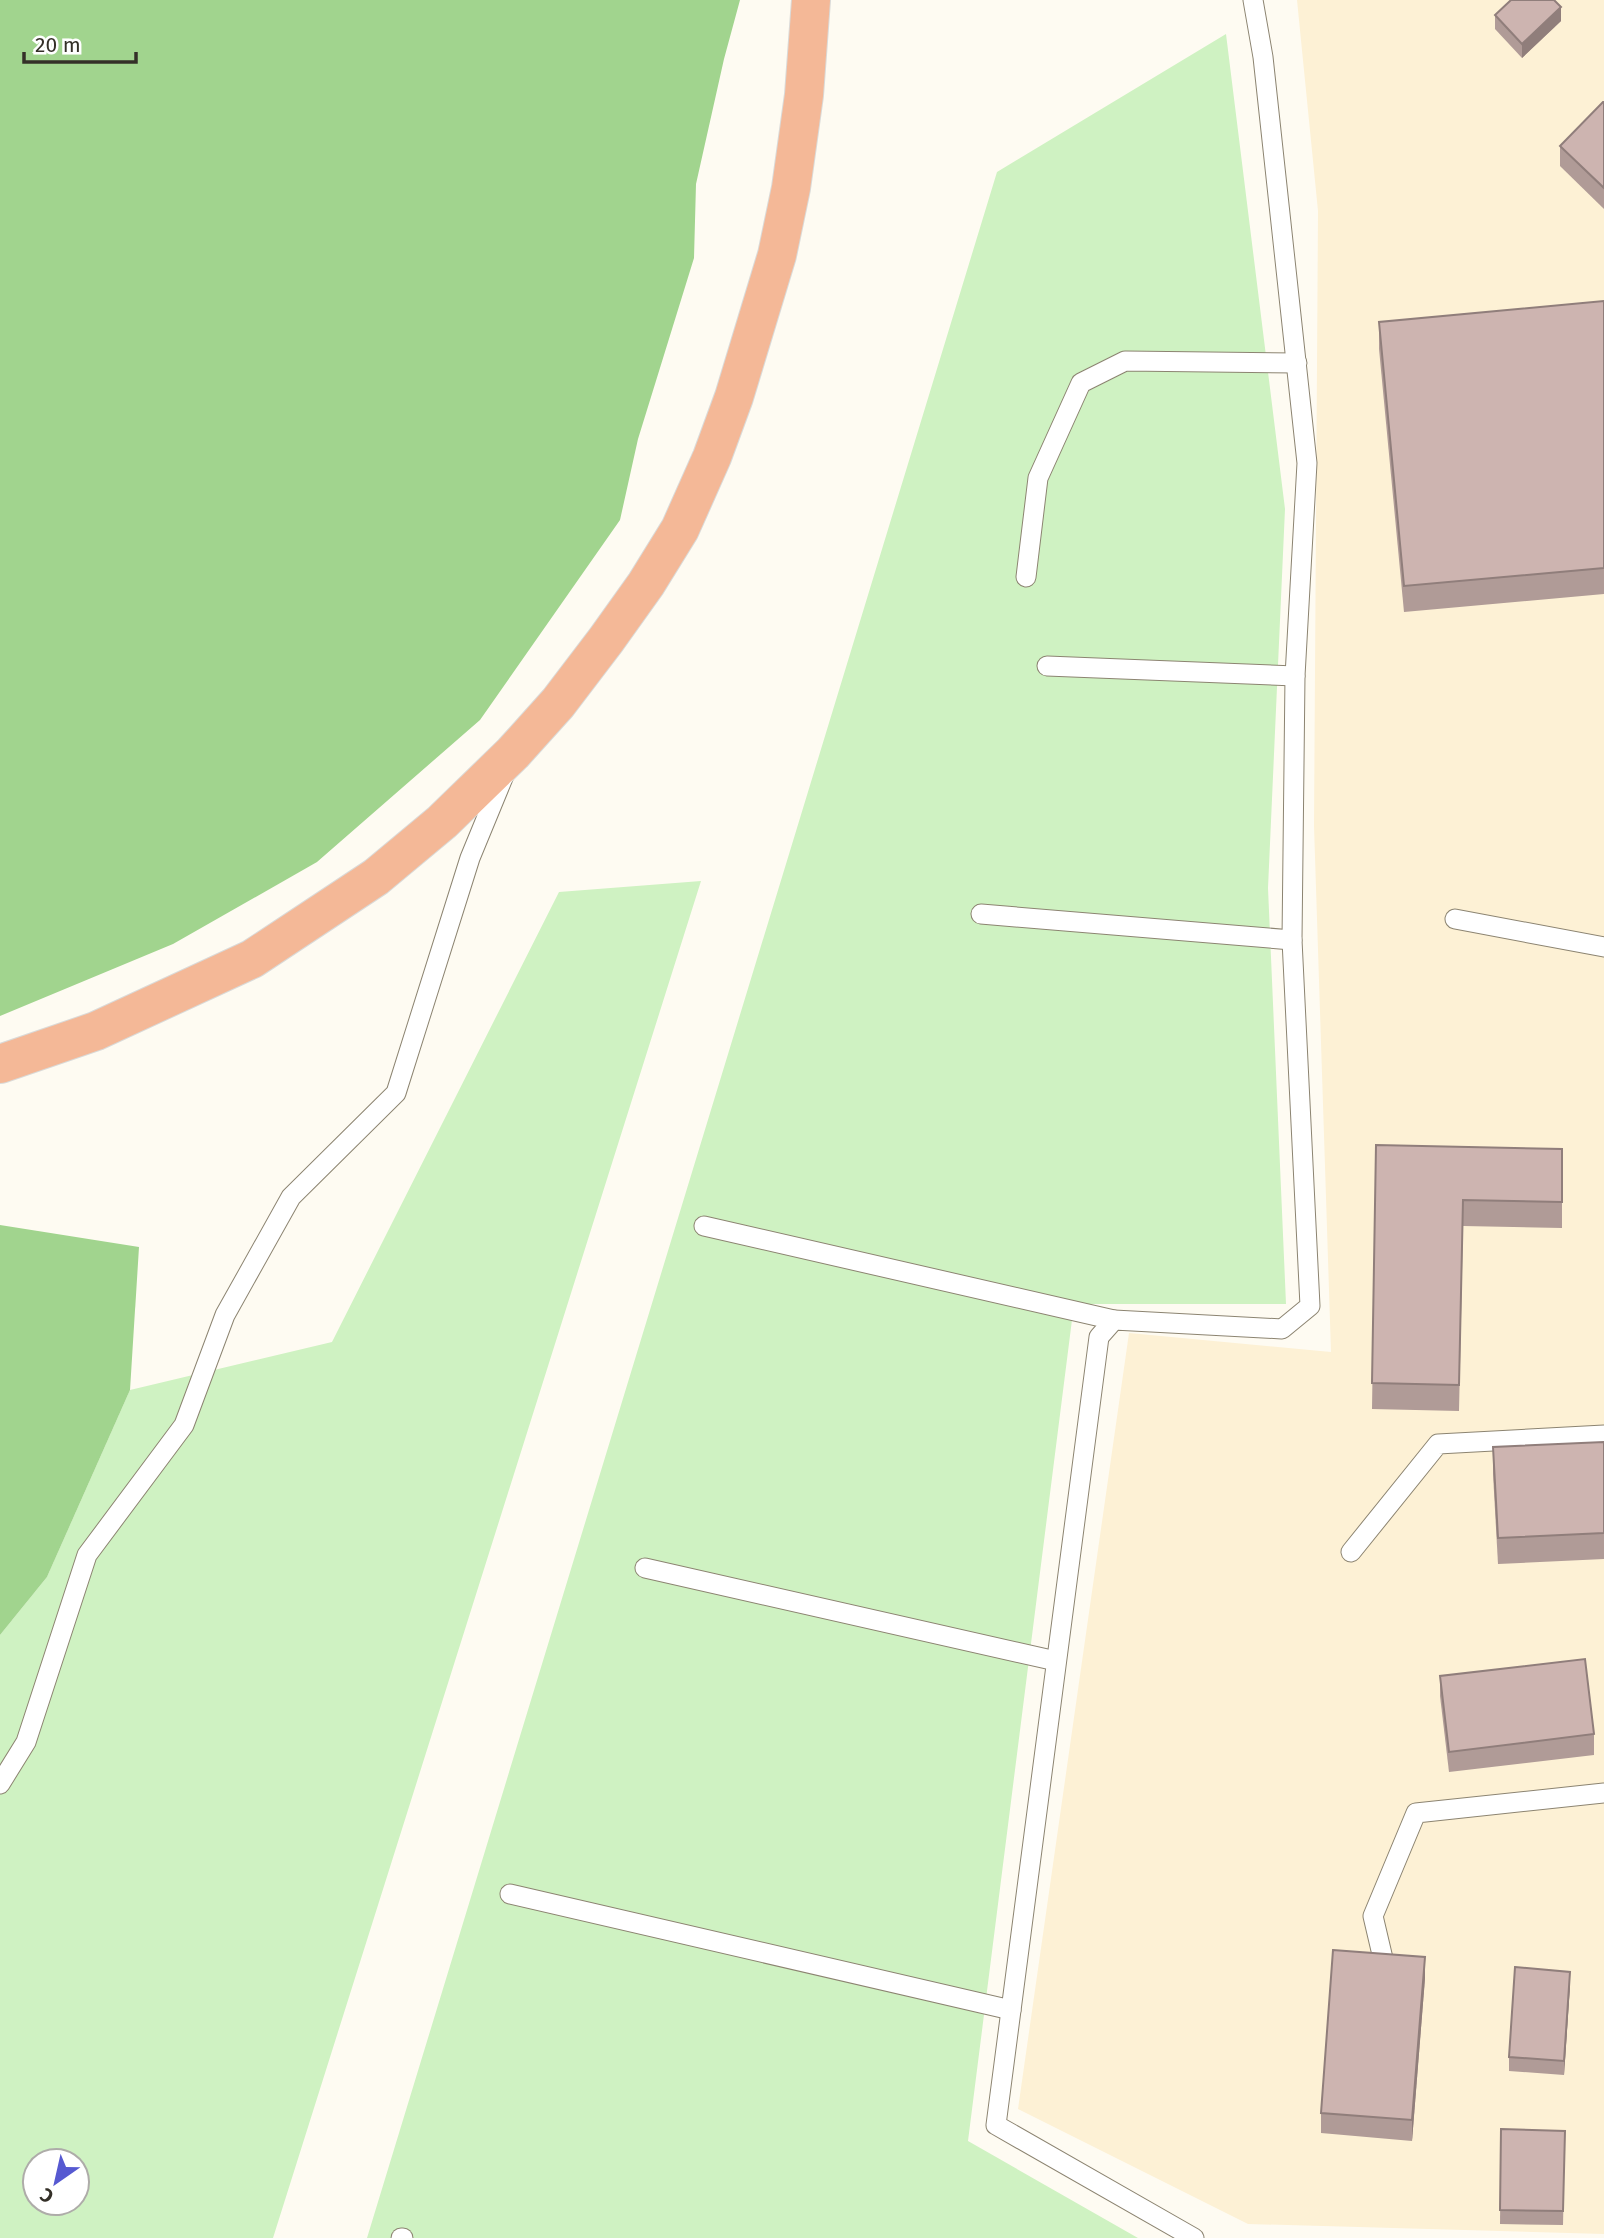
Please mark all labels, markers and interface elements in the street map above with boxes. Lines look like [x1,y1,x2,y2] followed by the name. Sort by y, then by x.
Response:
[24,21,136,65] scale bar
[35,32,81,58] text: 20 m
[21,2147,91,2217] north arrow
[36,2183,58,2208] text: С

